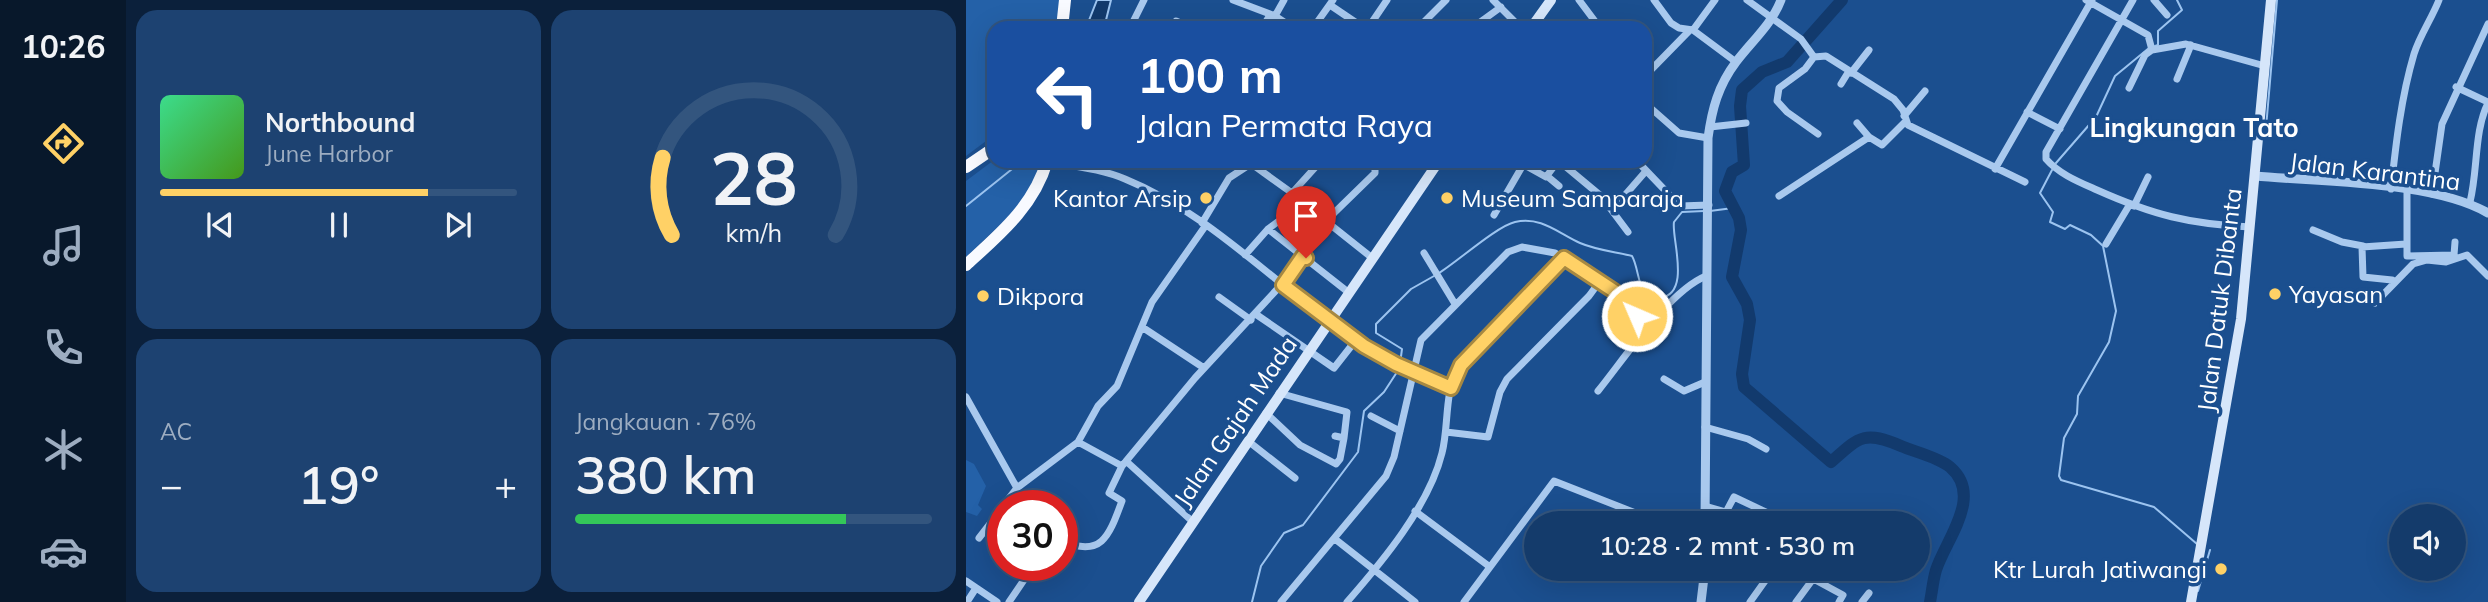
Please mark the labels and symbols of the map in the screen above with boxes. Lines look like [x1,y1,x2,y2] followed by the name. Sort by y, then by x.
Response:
[2089,111,2299,144] district label: Lingkungan Tato
[2288,146,2462,196] street label: Jalan Karantina
[1053,183,1192,213] place label: Kantor Arsip
[1461,183,1684,213] place label: Museum Samparaja
[1276,186,1336,258] pin
[2190,186,2248,414] street label: Jalan Datuk Dibanta
[1198,190,1214,206] marker: Kantor Arsip
[1439,190,1455,206] marker: Museum Samparaja
[1600,279,1674,353] position arrow
[2288,279,2383,309] place label: Yayasan
[997,281,1084,311] place label: Dikpora
[2267,286,2283,302] marker: Yayasan
[975,288,991,304] marker: Dikpora
[1167,330,1303,512] street label: Jalan Gajah Mada
[987,490,1078,581] speed limit sign: 30
[1993,554,2207,584] place label: Ktr Lurah Jatiwangi
[2213,561,2229,577] marker: Ktr Lurah Jatiwangi

